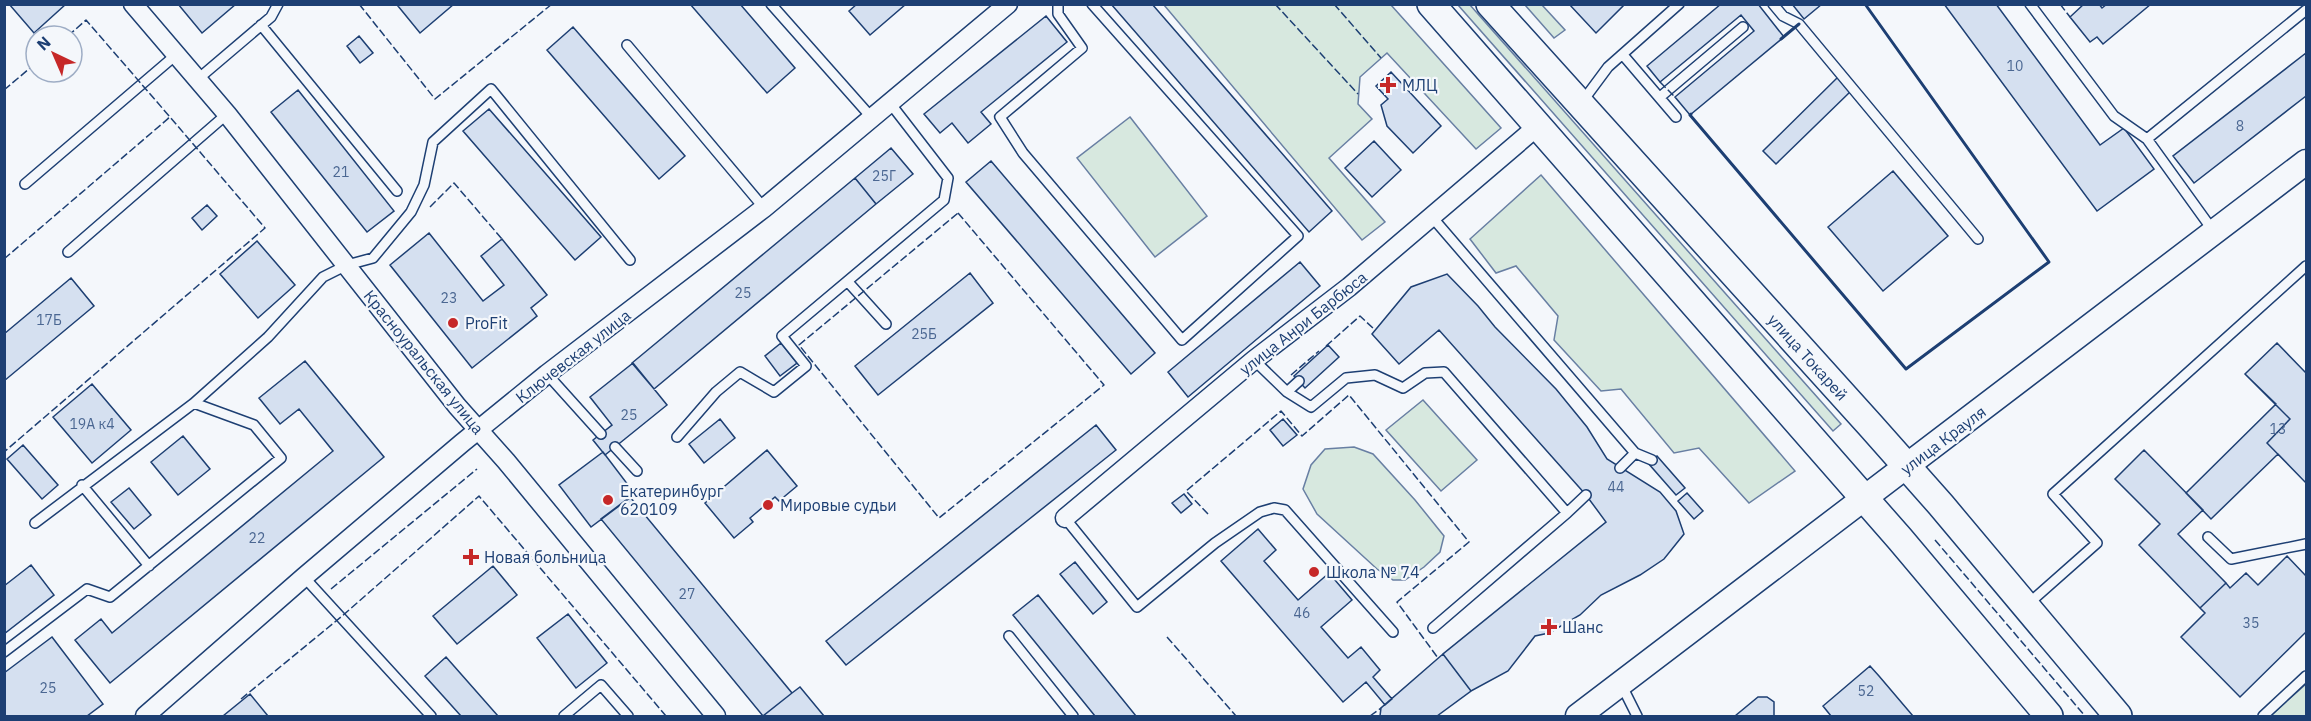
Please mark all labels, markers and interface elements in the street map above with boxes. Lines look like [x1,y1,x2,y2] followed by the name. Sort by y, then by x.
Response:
[24,24,84,84] north arrow
[32,32,55,54] text: N
[2007,57,2023,75] house number: 10
[1402,75,1438,95] place label: МЛЦ
[1379,76,1397,94] marker: МЛЦ
[2236,117,2244,135] house number: 8
[333,163,349,181] house number: 21
[872,167,896,185] house number: 25Г
[1235,267,1371,379] street label: улица Анри Барбюса
[735,284,751,302] house number: 25
[360,286,489,439] street label: Красноуральская улица
[441,289,457,307] house number: 23
[512,305,635,407] street label: Ключевская улица
[1764,309,1852,405] street label: улица Токарей
[36,311,62,329] house number: 17Б
[465,313,508,333] place label: ProFit
[446,316,460,330] marker: ProFit
[911,325,937,343] house number: 25Б
[1896,401,1990,479] street label: улица Крауля
[621,406,637,424] house number: 25
[69,415,115,433] house number: 19А к4
[2270,420,2286,438] house number: 13
[1608,478,1624,496] house number: 44
[620,481,724,519] place label: Екатеринбург 620109
[601,493,615,507] marker: Екатеринбург 620109
[780,495,897,515] place label: Мировые судьи
[761,498,775,512] marker: Мировые судьи
[249,529,265,547] house number: 22
[484,547,607,567] place label: Новая больница
[462,548,480,566] marker: Новая больница
[1326,562,1420,582] place label: Школа № 74
[1307,565,1321,579] marker: Школа № 74
[679,585,695,603] house number: 27
[1294,604,1310,622] house number: 46
[2243,614,2259,632] house number: 35
[1562,617,1603,637] place label: Шанс
[1540,618,1558,636] marker: Шанс
[40,679,56,697] house number: 25
[1858,682,1874,700] house number: 52

